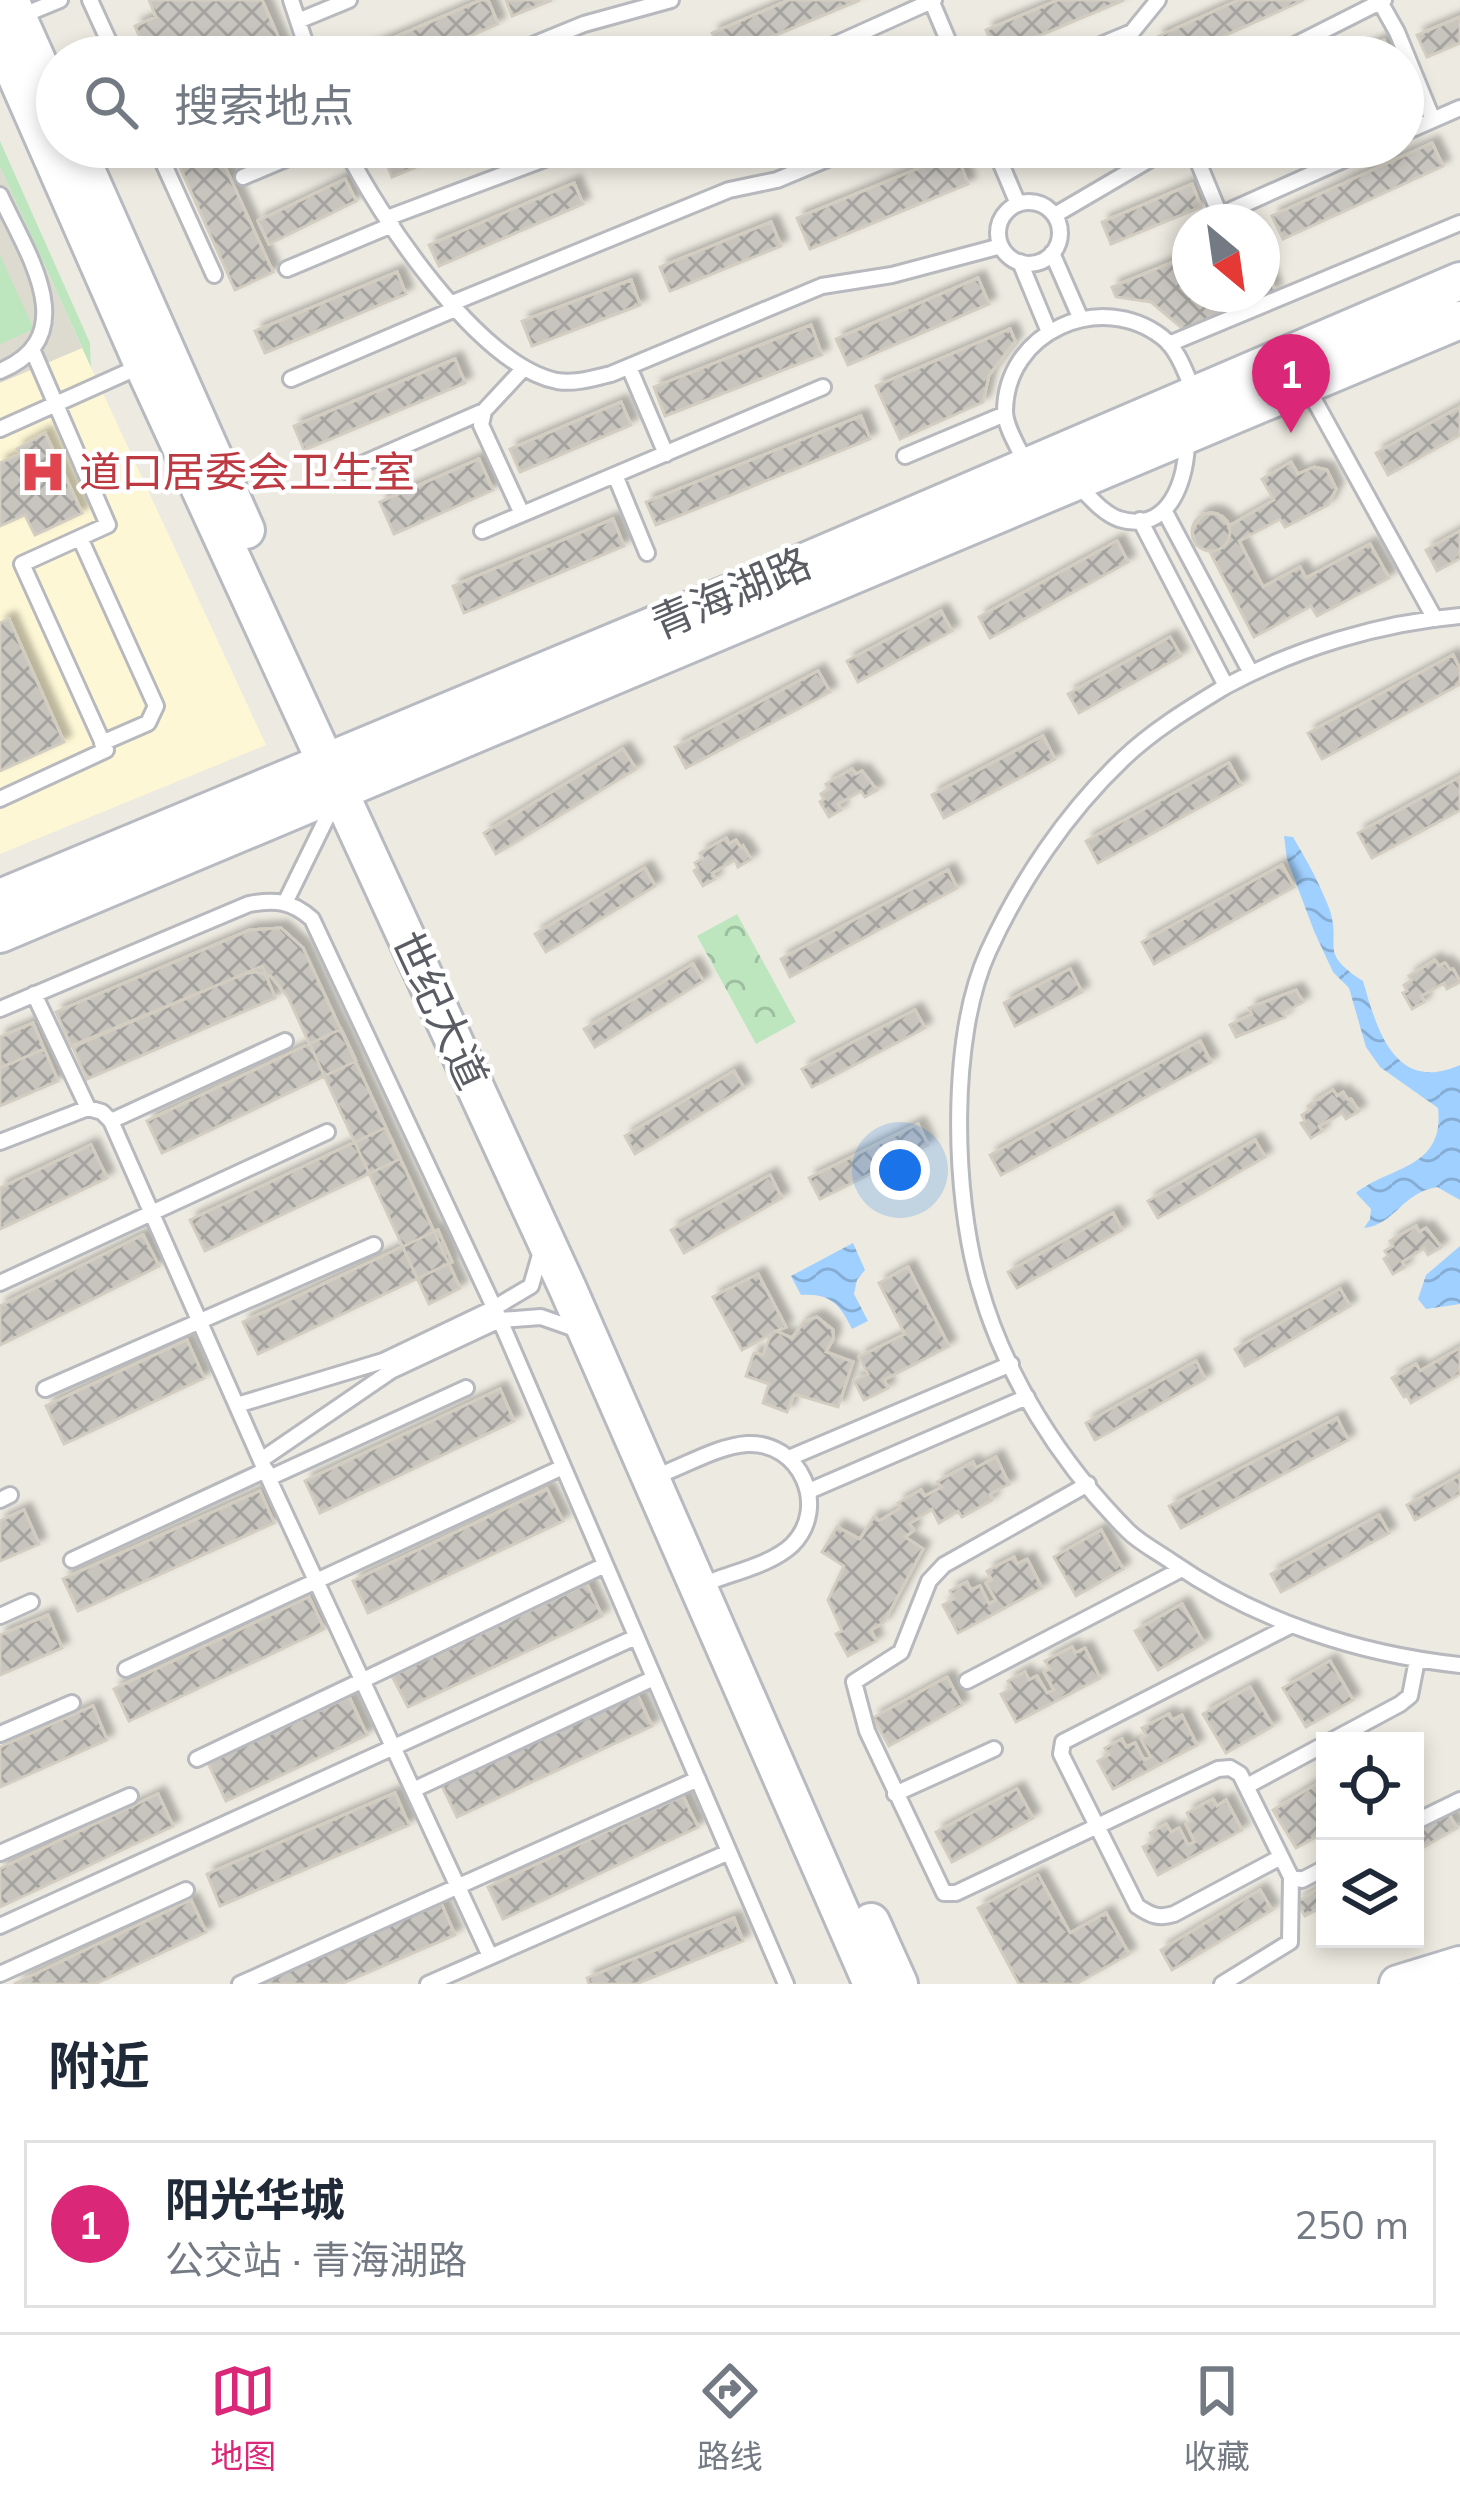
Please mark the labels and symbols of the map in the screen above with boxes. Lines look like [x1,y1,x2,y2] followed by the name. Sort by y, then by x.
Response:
[1172,204,1280,312] north arrow
[1252,334,1330,433] pin: 1
[79,445,415,498] place label: 道口居委会卫生室
[18,447,68,497] hospital icon: 道口居委会卫生室
[643,535,818,650] street label: 青海湖路
[381,922,500,1097] street label: 世纪大道
[870,1140,930,1200] your location

